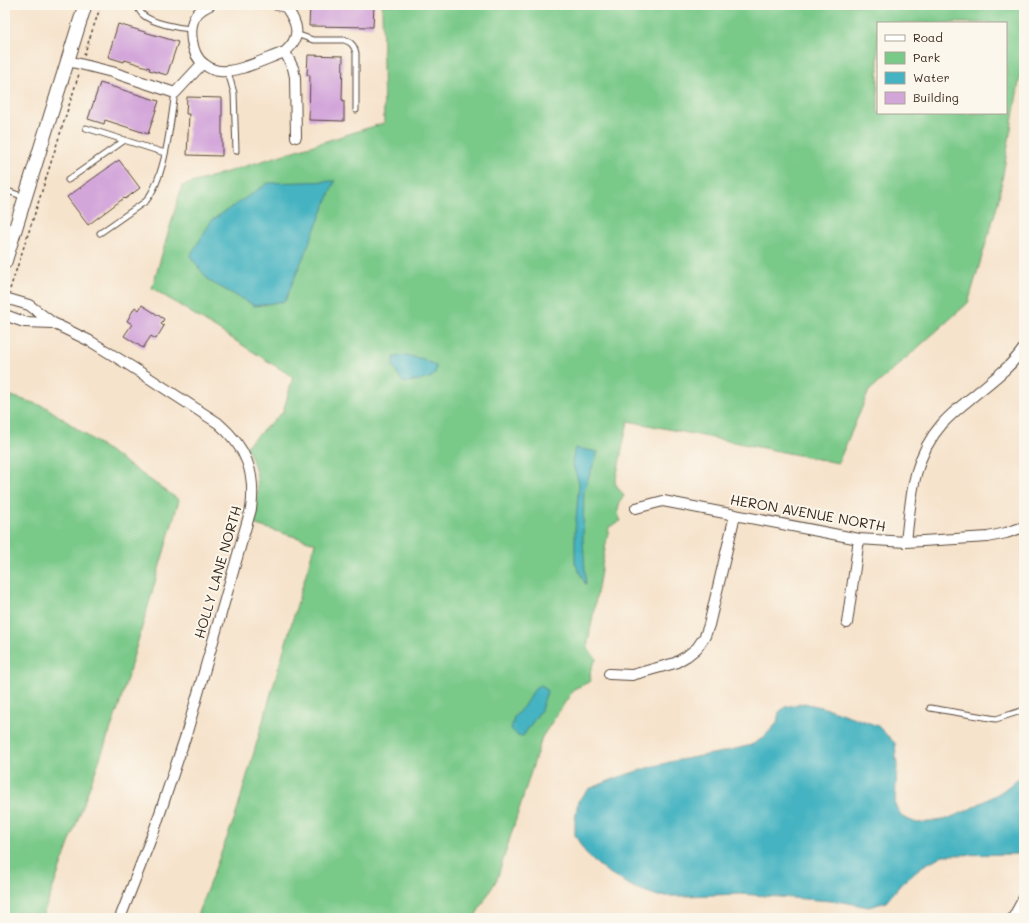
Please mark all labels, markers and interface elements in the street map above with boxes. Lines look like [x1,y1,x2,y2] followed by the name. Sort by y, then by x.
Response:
[877,22,1007,114] legend
[913,29,943,45] text: Road
[913,49,940,65] text: Park
[913,69,950,85] text: Water
[913,89,959,105] text: Building
[729,489,887,536] street label: HERON AVENUE NORTH
[189,503,246,641] street label: HOLLY LANE NORTH

